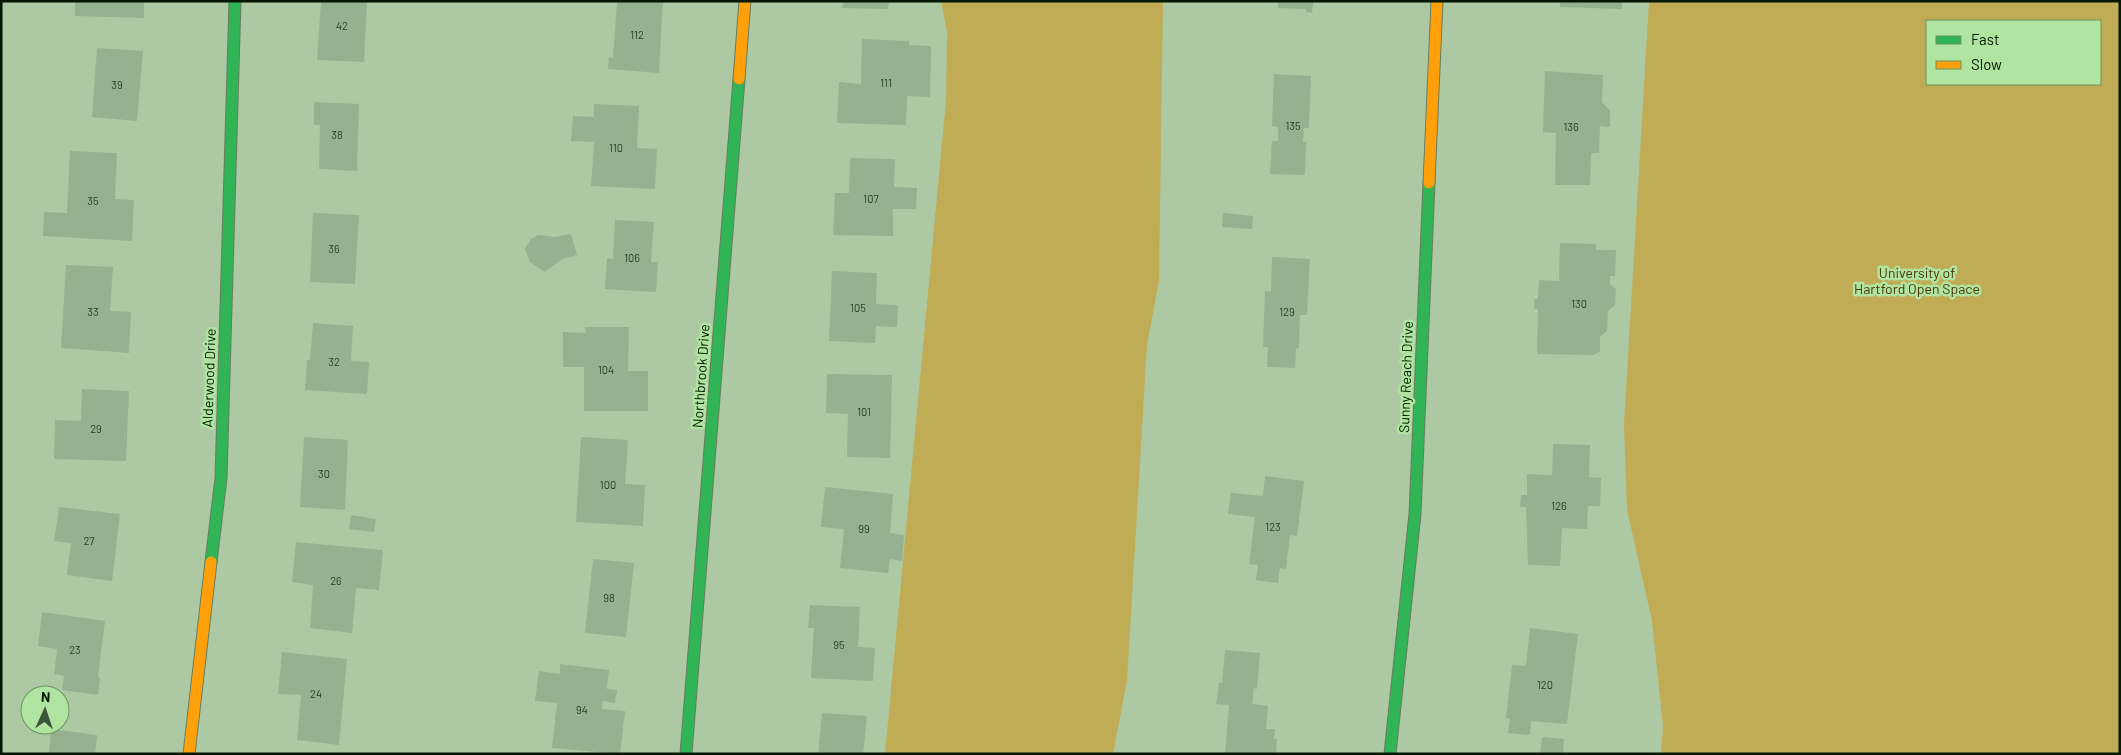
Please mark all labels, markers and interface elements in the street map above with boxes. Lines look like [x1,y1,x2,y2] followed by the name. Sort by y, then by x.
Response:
[336,19,348,32] house number: 42
[1926,20,2101,85] legend
[630,28,644,41] house number: 112
[1971,30,1999,48] text: Fast
[1971,55,2002,73] text: Slow
[880,76,892,89] house number: 111
[111,78,123,91] house number: 39
[1285,119,1301,132] house number: 135
[1563,120,1579,133] house number: 136
[331,128,343,141] house number: 38
[609,141,623,154] house number: 110
[863,192,879,205] house number: 107
[87,194,99,207] house number: 35
[328,242,340,255] house number: 36
[624,251,640,264] house number: 106
[1854,264,1980,297] park label: University of Hartford Open Space
[1571,297,1587,310] house number: 130
[850,301,866,314] house number: 105
[87,305,99,318] house number: 33
[1279,305,1295,318] house number: 129
[1395,321,1416,433] street label: Sunny Reach Drive
[688,324,713,428] street label: Northbrook Drive
[198,328,219,428] street label: Alderwood Drive
[328,355,340,368] house number: 32
[598,363,614,376] house number: 104
[857,405,871,418] house number: 101
[90,422,102,435] house number: 29
[318,467,330,480] house number: 30
[600,478,616,491] house number: 100
[1551,499,1567,512] house number: 126
[1265,520,1281,533] house number: 123
[858,522,870,535] house number: 99
[83,534,95,547] house number: 27
[330,574,342,587] house number: 26
[603,591,615,604] house number: 98
[833,638,845,651] house number: 95
[69,643,81,656] house number: 23
[1537,678,1553,691] house number: 120
[20,685,70,735] north arrow
[310,687,322,700] house number: 24
[41,688,51,705] text: N
[576,703,588,716] house number: 94

